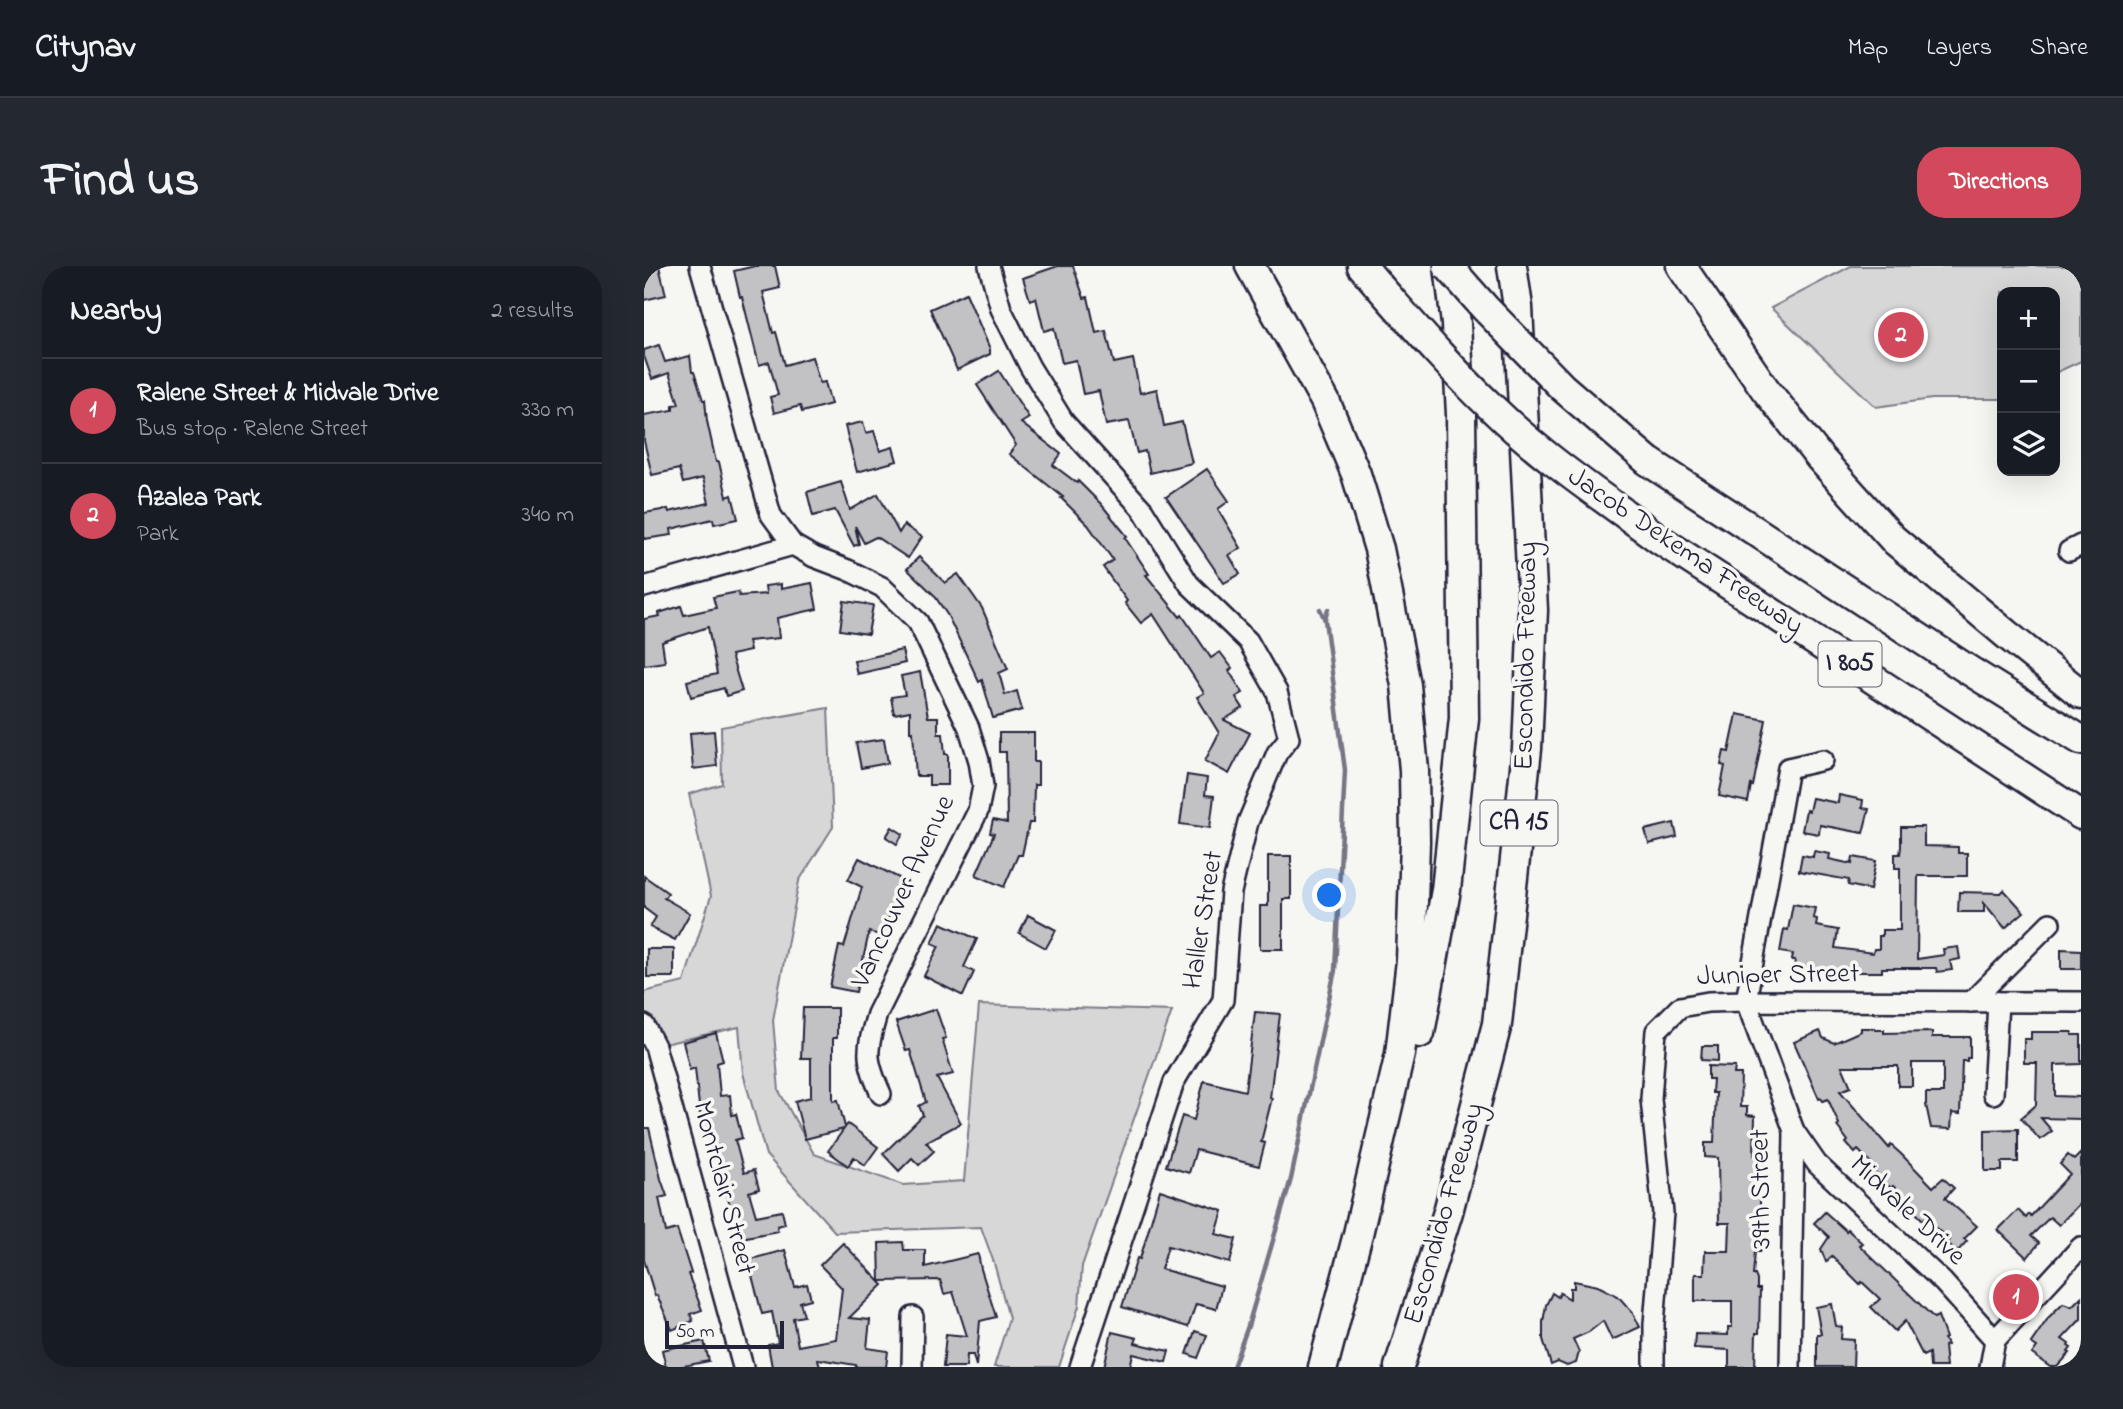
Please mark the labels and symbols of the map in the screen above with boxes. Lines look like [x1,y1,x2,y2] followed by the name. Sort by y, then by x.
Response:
[1878,309,1924,361] pin: 2
[1559,457,1811,647] street label: Jacob Dekema Freeway
[1505,541,1549,771] street label: Escondido Freeway
[1818,642,1882,686] road number: I 805
[841,788,967,996] street label: Vancouver Avenue
[1480,800,1558,846] road number: CA 15
[1173,848,1235,992] street label: Haller Street
[1312,878,1346,912] your location
[1696,954,1860,998] street label: Juniper Street
[680,1097,766,1279] street label: Montclair Street
[1394,1098,1496,1330] street label: Escondido Freeway
[1740,1129,1784,1249] street label: 39th Street
[1839,1146,1975,1276] street label: Midvale Drive
[1993,1271,2039,1323] pin: 1
[665,1318,784,1350] scale bar

